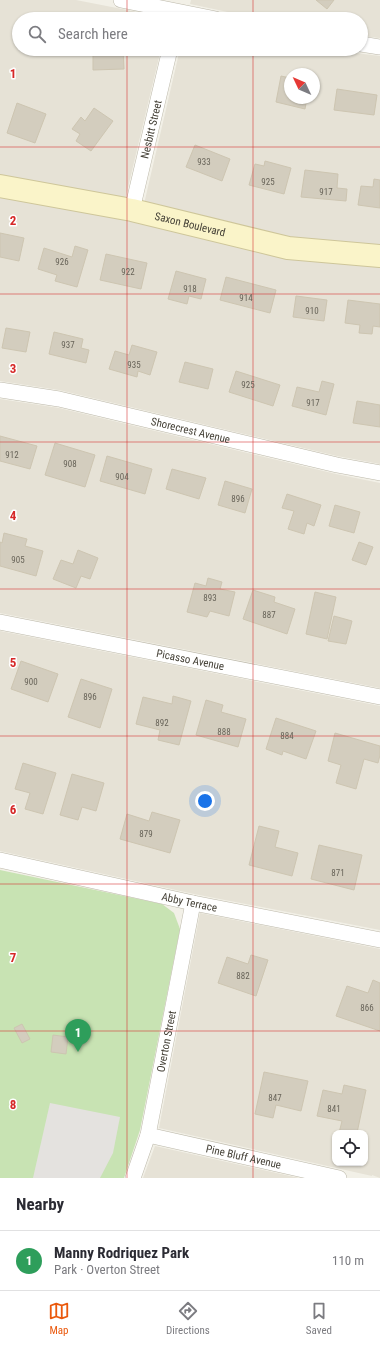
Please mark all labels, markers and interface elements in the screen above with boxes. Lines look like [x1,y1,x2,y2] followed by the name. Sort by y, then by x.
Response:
[12,12,368,56] search box
[26,23,48,45] icon: search
[58,25,128,43] text: Search here
[10,66,16,81] text: 1
[284,68,320,104] north arrow
[138,99,164,160] street label: Nesbitt Street
[197,157,211,167] house number: 933
[261,177,275,187] house number: 925
[319,187,333,197] house number: 917
[153,209,227,239] street label: Saxon Boulevard
[10,213,17,228] text: 2
[55,257,69,267] house number: 926
[121,267,135,277] house number: 922
[183,284,197,294] house number: 918
[239,293,253,303] house number: 914
[305,306,319,316] house number: 910
[61,340,75,350] house number: 937
[127,360,141,370] house number: 935
[10,361,16,376] text: 3
[241,380,255,390] house number: 925
[306,398,320,408] house number: 917
[150,415,232,446] street label: Shorecrest Avenue
[5,450,19,460] house number: 912
[63,459,77,469] house number: 908
[115,472,129,482] house number: 904
[231,494,245,504] house number: 896
[10,508,17,523] text: 4
[11,555,25,565] house number: 905
[203,593,217,603] house number: 893
[262,610,276,620] house number: 887
[155,647,225,673] street label: Picasso Avenue
[10,655,17,670] text: 5
[24,677,38,687] house number: 900
[83,692,97,702] house number: 896
[155,718,169,728] house number: 892
[217,727,231,737] house number: 888
[280,731,294,741] house number: 884
[195,791,215,811] your location
[10,802,17,817] text: 6
[139,829,153,839] house number: 879
[331,868,345,878] house number: 871
[160,890,218,914] street label: Abby Terrace
[10,950,17,965] text: 7
[236,971,250,981] house number: 882
[360,1003,374,1013] house number: 866
[154,1009,178,1073] street label: Overton Street
[65,1019,91,1052] pin: 1
[268,1093,282,1103] house number: 847
[10,1097,16,1112] text: 8
[327,1104,341,1114] house number: 841
[332,1130,368,1166] map controls
[332,1130,368,1166] button: locate
[205,1142,282,1171] street label: Pine Bluff Avenue
[16,1194,64,1214] text: Nearby
[54,1244,189,1262] text: Manny Rodriquez Park
[26,1253,32,1268] text: 1
[332,1253,364,1268] text: 110 m
[54,1262,160,1277] text: Park · Overton Street
[48,1300,70,1337] tab: Map
[166,1300,210,1337] tab: Directions
[306,1300,332,1337] tab: Saved

